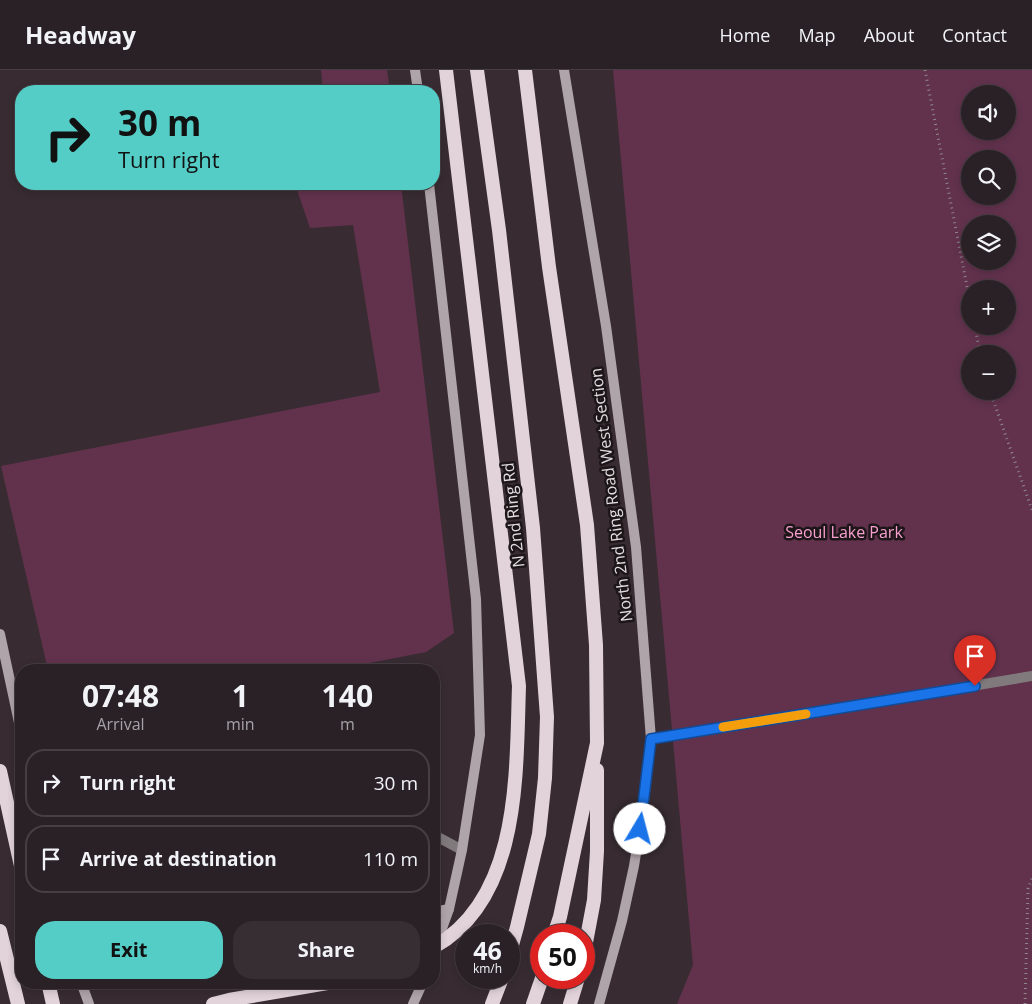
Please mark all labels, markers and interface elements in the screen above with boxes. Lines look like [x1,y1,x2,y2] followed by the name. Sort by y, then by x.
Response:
[25,18,136,51] text: Headway
[720,23,770,47] text: Home
[798,23,836,47] text: Map
[864,23,914,47] text: About
[942,23,1007,47] text: Contact
[961,85,1016,400] map controls
[961,85,1016,140] button: sound
[118,99,201,146] text: 30 m
[35,105,100,170] icon: right
[118,144,220,174] text: Turn right
[961,150,1016,205] button: search
[961,215,1016,270] button: layers
[961,280,1016,335] button: +
[961,345,1016,400] button: −
[585,367,637,623] street label: North 2nd Ring Road West Section
[497,461,529,569] street label: N 2nd Ring Rd
[785,521,903,543] park label: Seoul Lake Park
[954,635,996,686] pin
[961,642,989,670] icon: arrive
[82,675,159,716] text: 07:48
[232,675,249,716] text: 1
[322,675,373,716] text: 140
[96,713,145,735] text: Arrival
[226,713,255,735] text: min
[340,713,355,735] text: m
[37,769,65,797] icon: right
[80,770,175,796] text: Turn right
[374,770,418,796] text: 30 m
[613,802,665,854] position arrow
[37,845,65,873] icon: arrive
[80,846,277,872] text: Arrive at destination
[363,846,418,872] text: 110 m
[35,921,223,979] button: Exit
[233,921,420,979] button: Share
[530,924,595,989] speed limit sign: 50
[473,933,502,967] text: 46
[473,960,502,977] text: km/h

